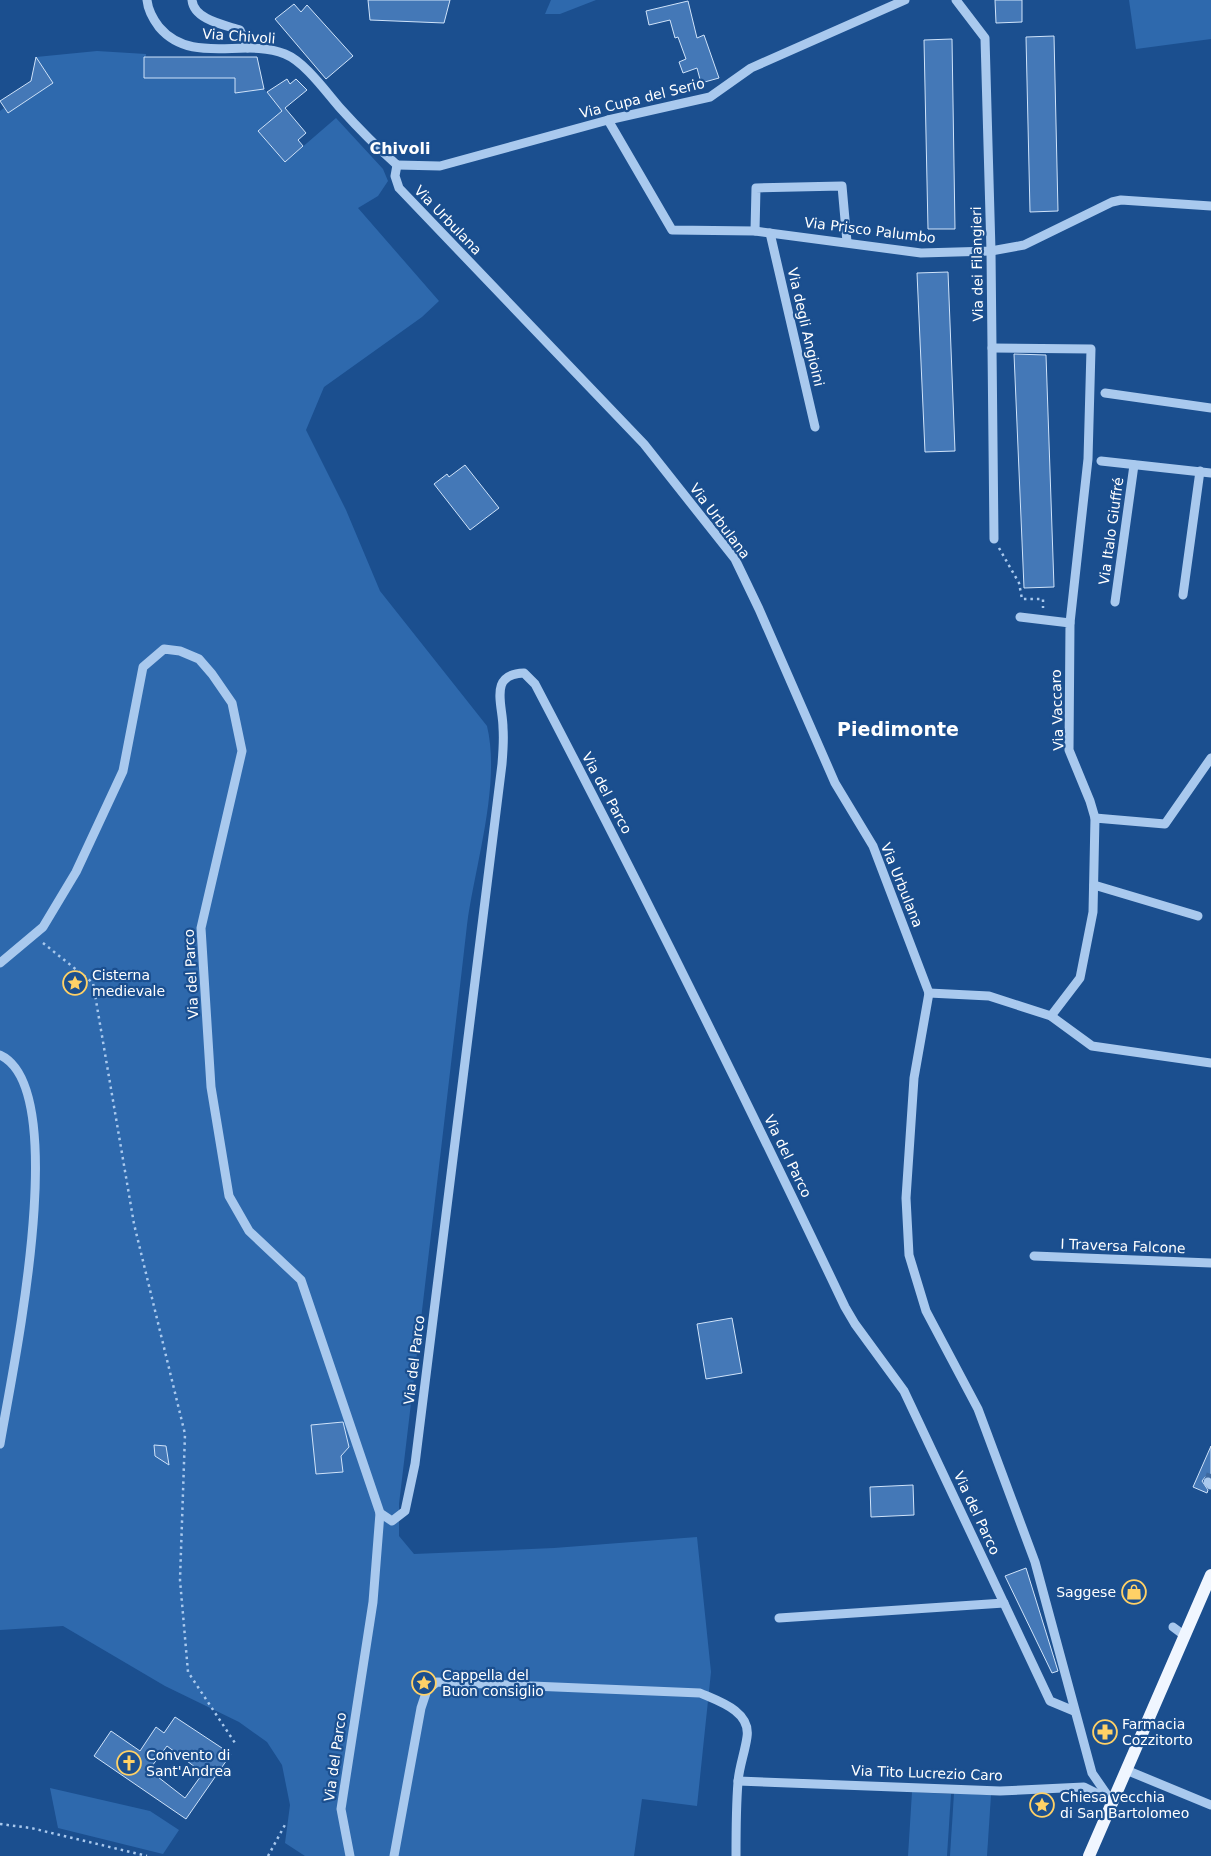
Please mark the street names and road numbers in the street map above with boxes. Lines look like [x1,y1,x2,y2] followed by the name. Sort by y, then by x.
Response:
[202,25,276,47] street label: Via Chivoli
[578,75,706,121] street label: Via Cupa del Serio
[411,182,485,258] street label: Via Urbulana
[968,206,986,322] street label: Via dei Filangieri
[803,214,937,246] street label: Via Prisco Palumbo
[785,266,827,388] street label: Via degli Angioini
[1096,476,1126,586] street label: Via Italo Giuffré
[687,480,753,562] street label: Via Urbulana
[1048,669,1066,751] street label: Via Vaccaro
[579,749,635,837] street label: Via del Parco
[878,840,926,930] street label: Via Urbulana
[181,929,201,1019] street label: Via del Parco
[761,1112,815,1200] street label: Via del Parco
[1060,1236,1186,1256] street label: I Traversa Falcone
[401,1314,427,1406] street label: Via del Parco
[951,1469,1003,1557] street label: Via del Parco
[321,1711,349,1803] street label: Via del Parco
[851,1762,1003,1784] street label: Via Tito Lucrezio Caro

